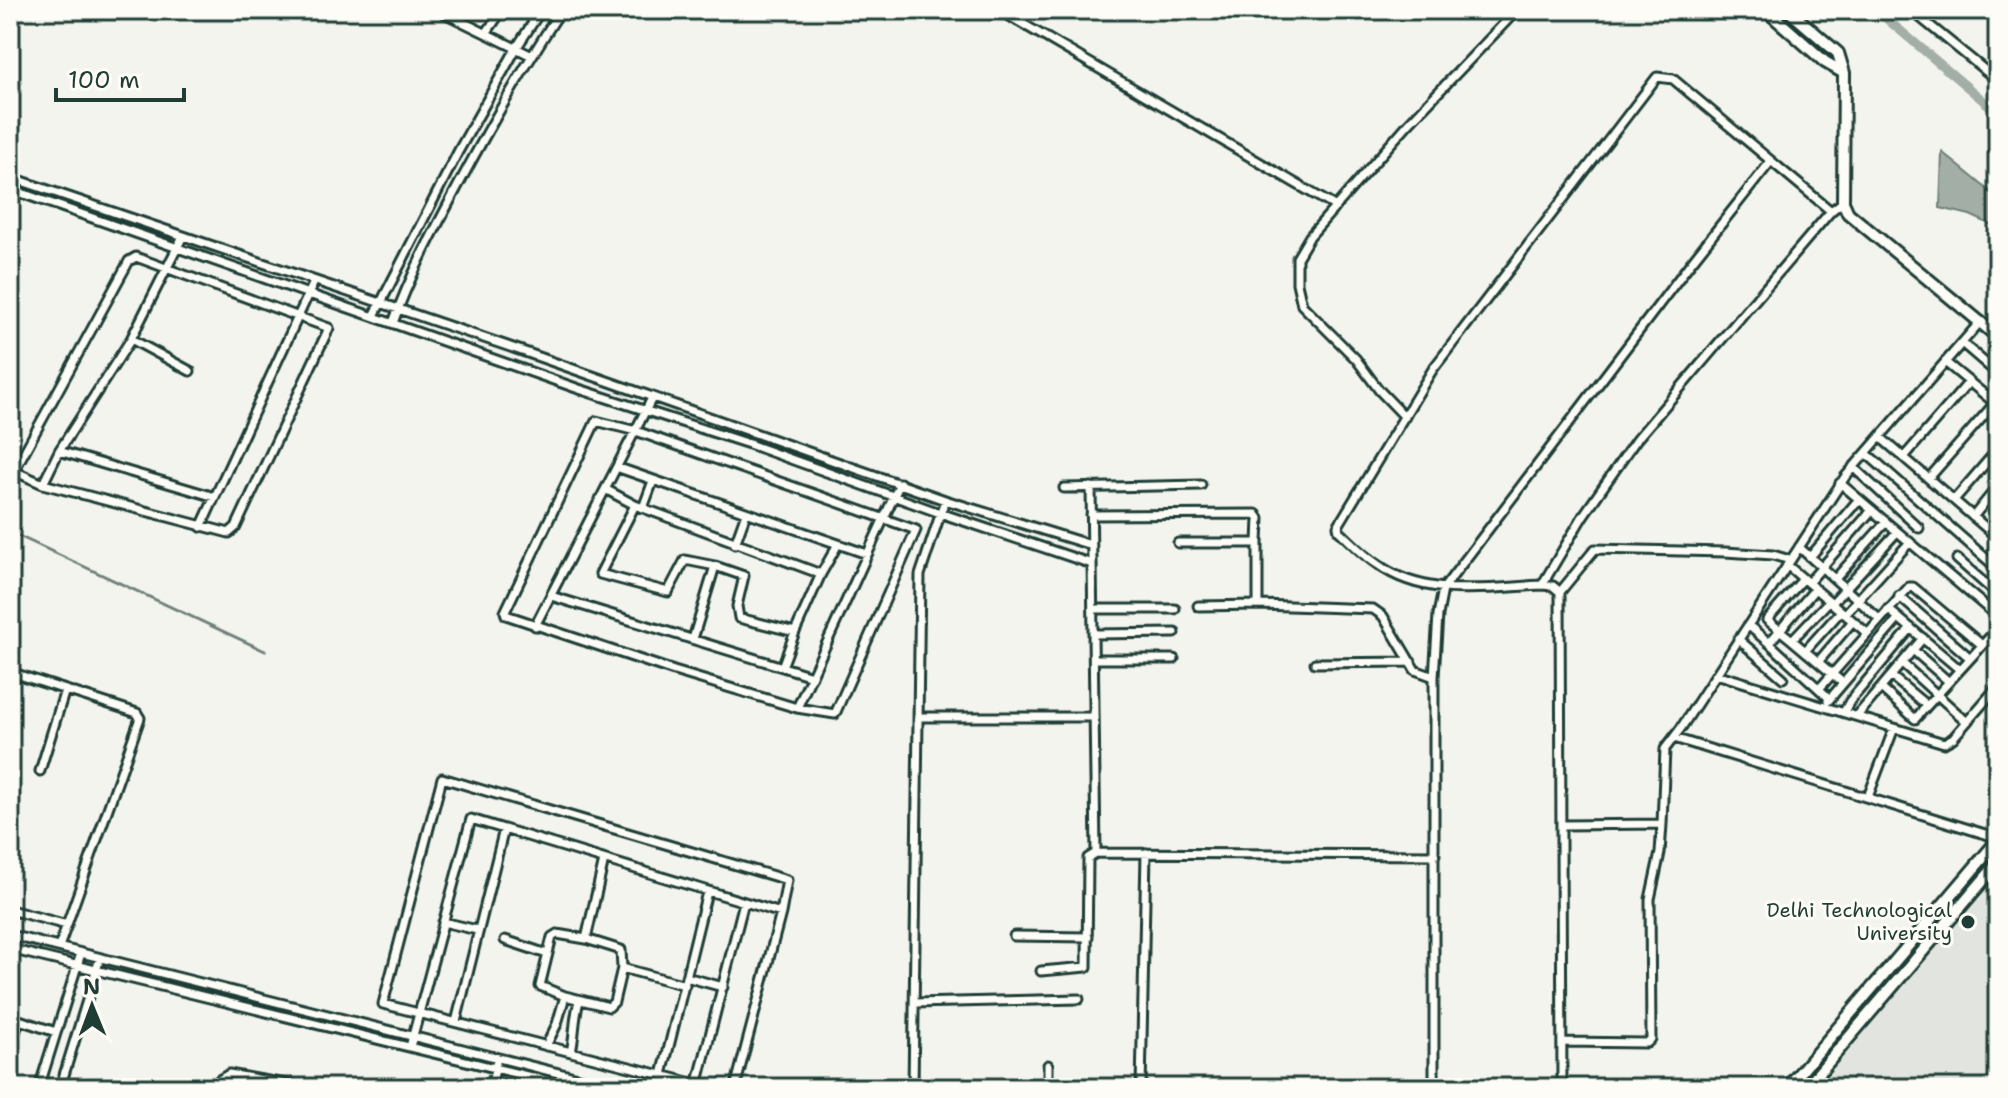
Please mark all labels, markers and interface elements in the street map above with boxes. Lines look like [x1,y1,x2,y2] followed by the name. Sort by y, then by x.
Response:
[56,52,184,102] scale bar
[68,64,140,96] text: 100 m
[1767,897,1952,946] place label: Delhi Technological University
[1959,913,1977,931] marker: Delhi Technological University
[52,966,132,1046] north arrow
[83,972,101,1001] text: N

